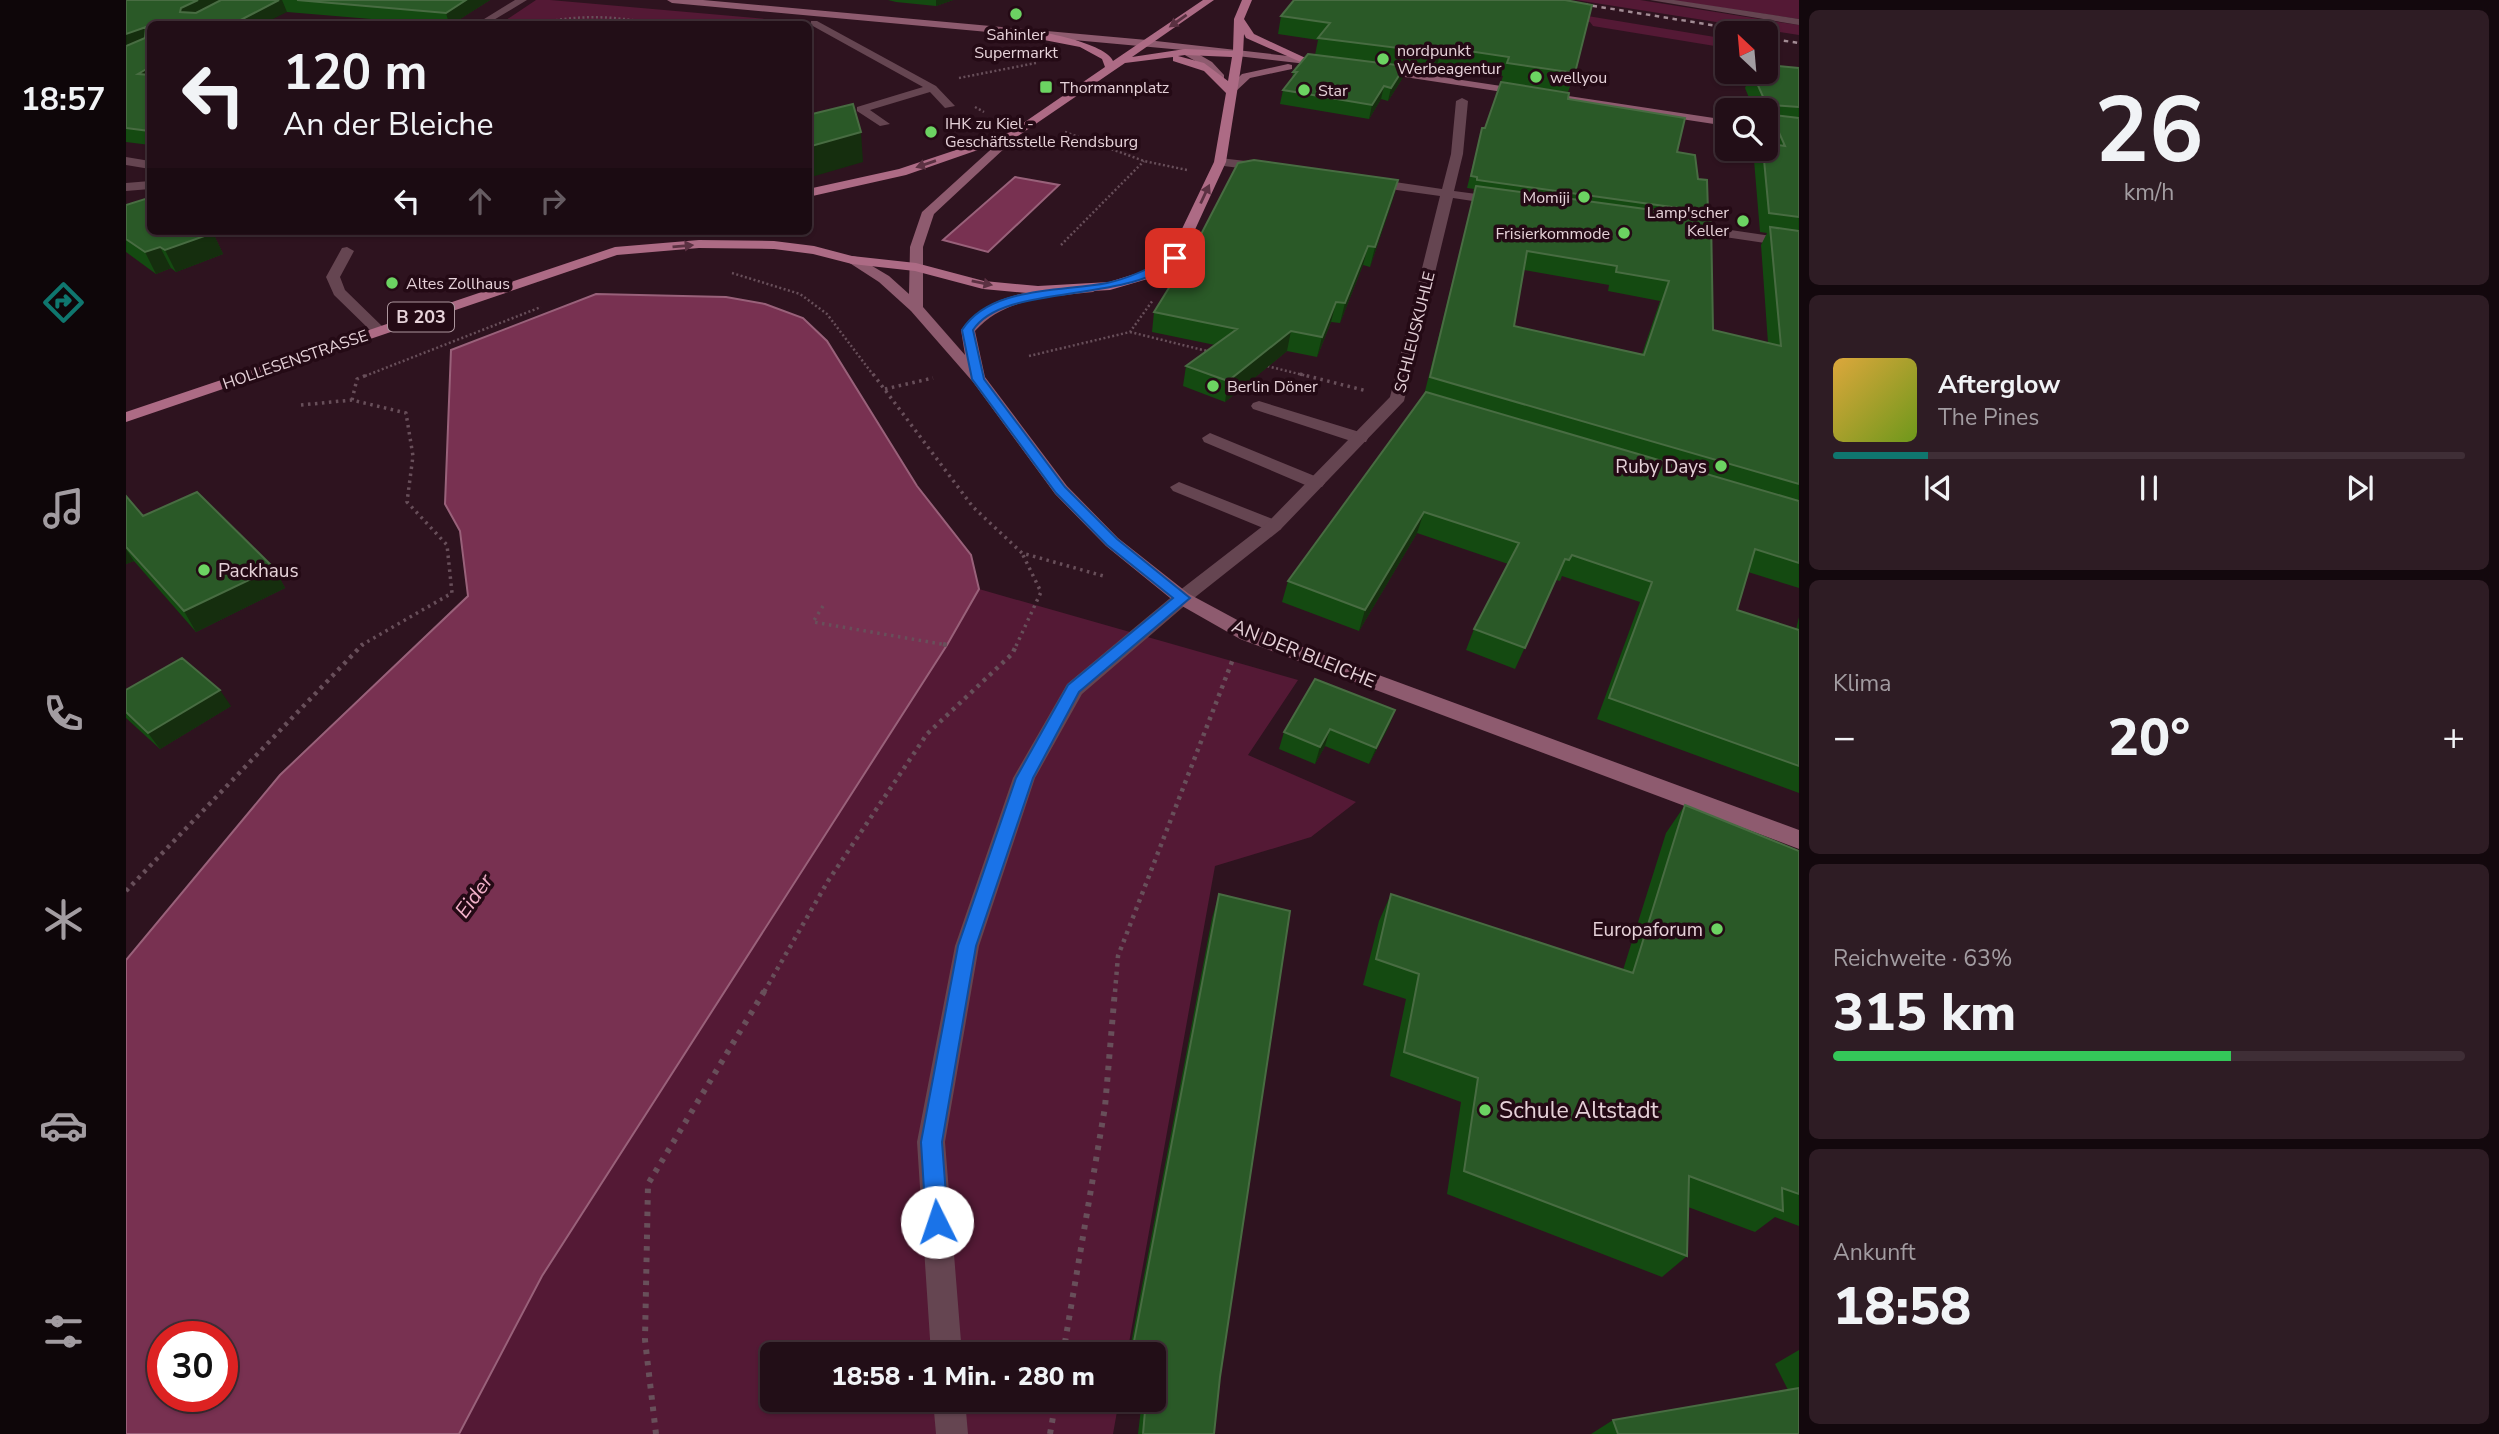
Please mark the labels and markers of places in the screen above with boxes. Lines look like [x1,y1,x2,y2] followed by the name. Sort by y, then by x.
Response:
[1008,6,1024,22] marker: Sahinler Supermarkt
[974,24,1058,64] place label: Sahinler Supermarkt
[1397,40,1502,80] place label: nordpunkt Werbeagentur
[1375,51,1391,67] marker: nordpunkt Werbeagentur
[1550,67,1607,89] place label: wellyou
[1528,69,1544,85] marker: wellyou
[1060,77,1169,99] place label: Thormannplatz
[1038,79,1054,95] marker: Thormannplatz
[1318,80,1348,102] place label: Star
[1296,82,1312,98] marker: Star
[945,113,1138,153] place label: IHK zu Kiel - Geschäftsstelle Rendsburg
[923,124,939,140] marker: IHK zu Kiel - Geschäftsstelle Rendsburg
[1523,187,1570,209] place label: Momiji
[1576,189,1592,205] marker: Momiji
[1647,202,1729,242] place label: Lamp'scher Keller
[1735,213,1751,229] marker: Lamp'scher Keller
[1495,223,1610,245] place label: Frisierkommode
[1616,225,1632,241] marker: Frisierkommode
[1145,228,1205,288] pin
[406,273,510,295] place label: Altes Zollhaus
[384,275,400,291] marker: Altes Zollhaus
[1227,376,1318,398] place label: Berlin Döner
[1205,378,1221,394] marker: Berlin Döner
[1615,454,1707,480] place label: Ruby Days
[1713,458,1729,474] marker: Ruby Days
[218,558,299,584] place label: Packhaus
[196,562,212,578] marker: Packhaus
[1593,917,1703,943] place label: Europaforum
[1709,921,1725,937] marker: Europaforum
[1499,1095,1660,1126] place label: Schule Altstadt
[1477,1102,1493,1118] marker: Schule Altstadt

